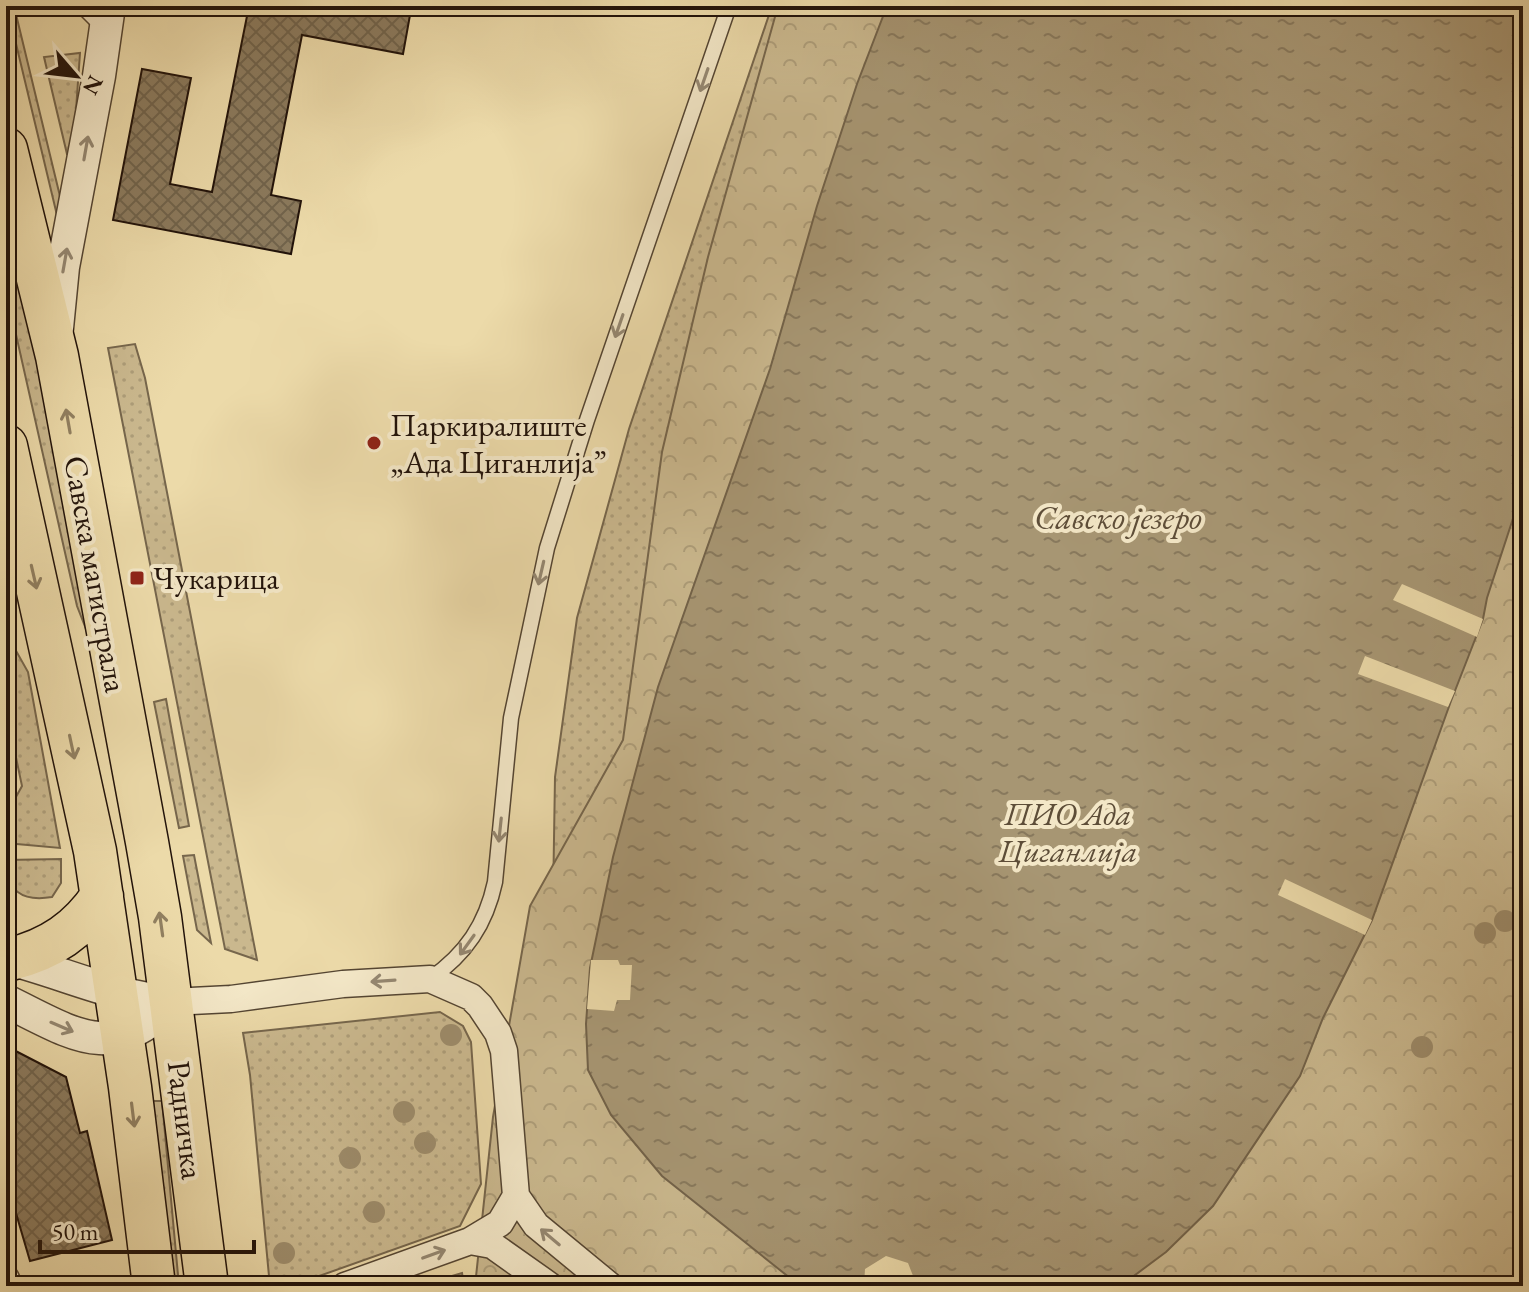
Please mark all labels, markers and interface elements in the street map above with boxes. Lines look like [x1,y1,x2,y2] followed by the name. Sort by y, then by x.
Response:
[36,36,116,116] north arrow
[695,67,710,92] one-way arrow
[76,70,110,100] text: N
[79,136,94,161] one-way arrow
[58,248,73,273] one-way arrow
[611,313,626,338] one-way arrow
[390,404,607,483] place label: Паркиралиште „Ада Циганлија”
[60,409,75,434] one-way arrow
[365,434,383,452] marker: Паркиралиште „Ада Циганлија”
[55,452,138,696] street label: Савска магистрала
[1034,495,1202,539] water label: Савско језеро
[153,557,279,599] place label: Чукарица
[533,560,548,586] one-way arrow
[27,564,42,590] one-way arrow
[128,569,146,587] marker: Чукарица
[65,734,80,759] one-way arrow
[998,793,1137,872] park label: ПИО Ада Циганлија
[492,816,507,843] one-way arrow
[153,912,168,938] one-way arrow
[459,934,476,956] one-way arrow
[370,974,397,989] one-way arrow
[49,1021,74,1036] one-way arrow
[158,1058,214,1182] street label: Радничка
[126,1102,141,1127] one-way arrow
[40,1204,254,1254] scale bar
[52,1216,99,1247] text: 50 m
[540,1228,560,1246] one-way arrow
[421,1246,446,1260] one-way arrow

